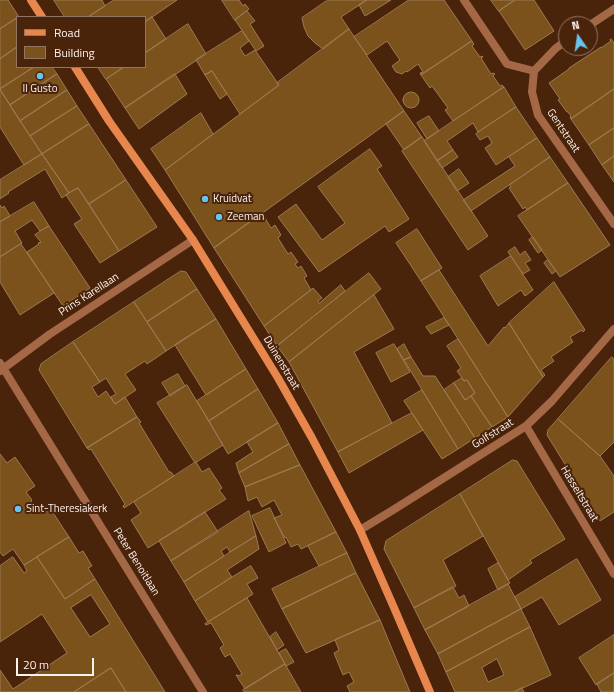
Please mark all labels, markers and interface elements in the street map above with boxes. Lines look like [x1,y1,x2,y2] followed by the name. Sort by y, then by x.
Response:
[16,16,146,68] legend
[558,16,598,56] north arrow
[570,17,581,34] text: N
[54,23,80,42] text: Road
[54,43,95,62] text: Building
[35,71,45,81] marker: Il Gusto
[22,82,58,96] place label: Il Gusto
[544,107,582,155] street label: Gentstraat
[213,192,252,206] place label: Kruidvat
[200,194,210,204] marker: Kruidvat
[227,210,265,224] place label: Zeeman
[214,212,224,222] marker: Zeeman
[56,271,122,319] street label: Prins Karellaan
[260,334,302,392] street label: Duinenstraat
[470,416,516,452] street label: Golfstraat
[557,464,601,524] street label: Hasseltstraat
[26,502,107,516] place label: Sint-Theresiakerk
[13,504,23,514] marker: Sint-Theresiakerk
[110,526,162,598] street label: Peter Benoitlaan
[18,650,96,676] scale bar
[23,655,49,674] text: 20 m

